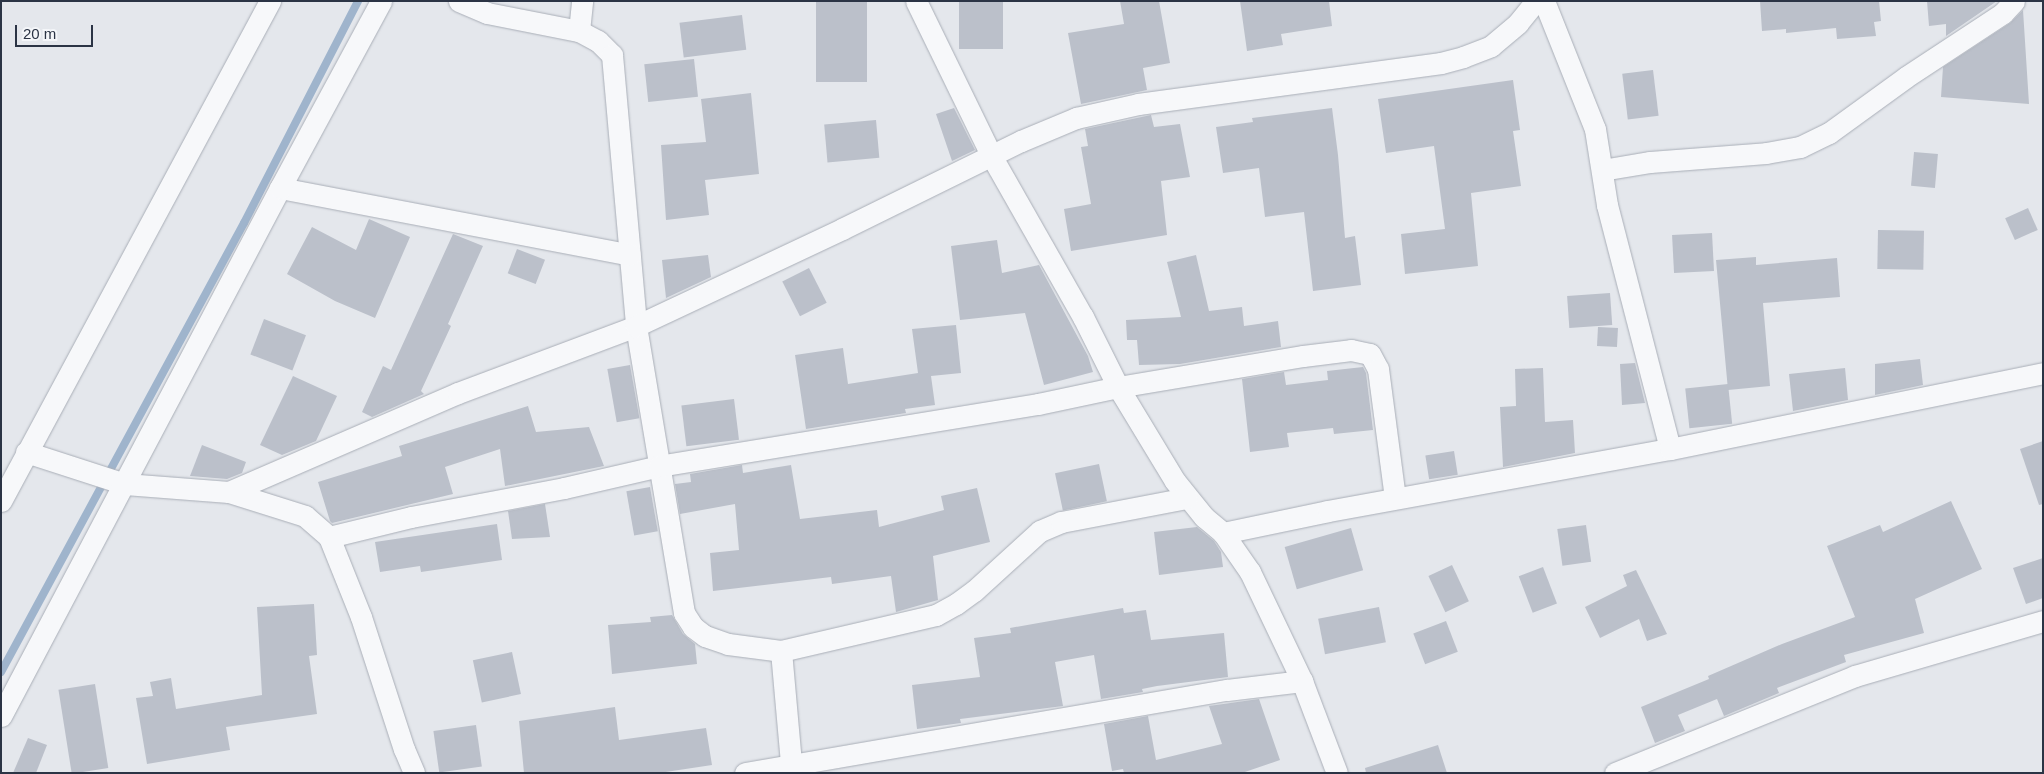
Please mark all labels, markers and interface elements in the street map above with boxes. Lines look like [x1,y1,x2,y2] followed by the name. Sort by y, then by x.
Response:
[18,15,95,47] scale bar
[23,25,56,42] text: 20 m

